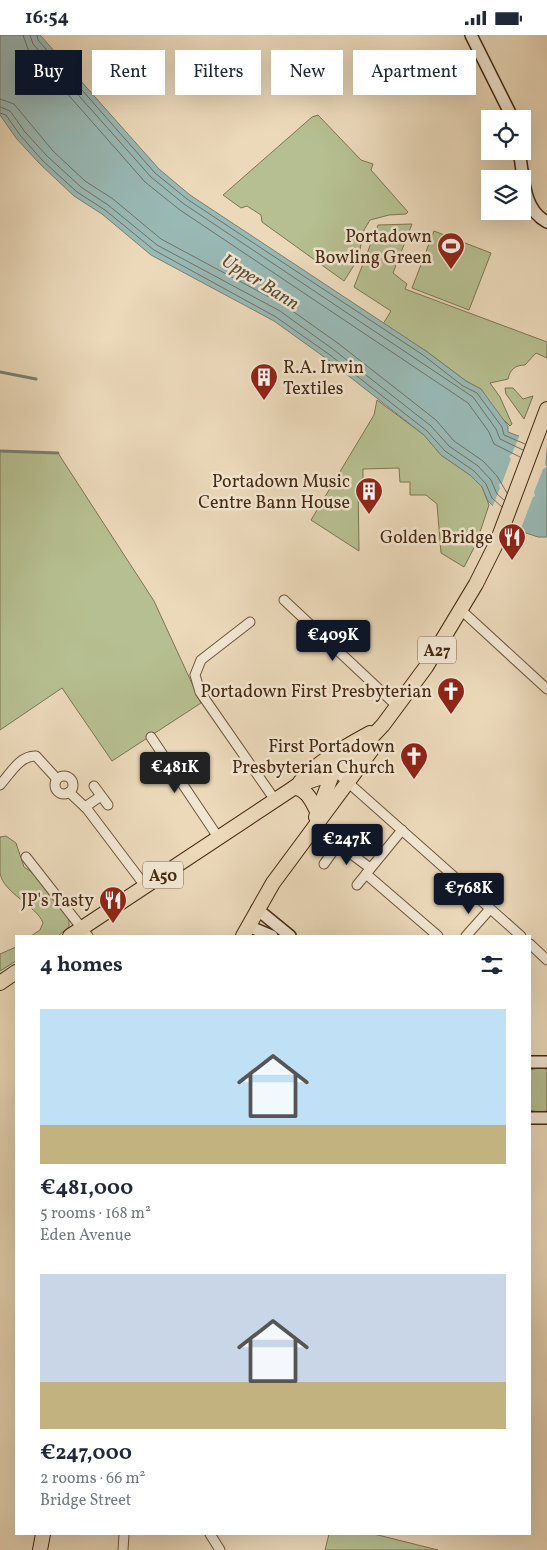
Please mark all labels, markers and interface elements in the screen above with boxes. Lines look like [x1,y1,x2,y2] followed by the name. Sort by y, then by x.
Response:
[25,5,69,31] text: 16:54
[15,50,82,95] chip: Buy
[92,50,165,95] chip: Rent
[175,50,261,95] chip: Filters
[271,50,343,95] chip: New
[353,50,476,95] chip: Apartment
[481,110,531,220] map controls
[481,110,531,160] button: locate
[481,170,531,220] button: layers
[315,225,432,271] place label: Portadown Bowling Green
[436,231,466,270] sports icon: Portadown Bowling Green
[216,249,304,317] water label: Upper Bann
[283,356,364,402] place label: R.A. Irwin Textiles
[249,362,279,401] building icon: R.A. Irwin Textiles
[198,470,350,516] place label: Portadown Music Centre Bann House
[354,476,384,515] building icon: Portadown Music Centre Bann House
[497,522,527,561] restaurant icon: Golden Bridge
[380,526,493,551] place label: Golden Bridge
[298,619,368,662] pin: €409K
[307,625,359,647] text: €409K
[418,637,456,663] road number: A27
[436,676,466,715] church icon: Portadown First Presbyterian
[201,680,432,705] place label: Portadown First Presbyterian
[232,735,395,781] place label: First Portadown Presbyterian Church
[399,741,429,780] church icon: First Portadown Presbyterian Church
[140,751,210,794] pin: €481K
[151,757,199,779] text: €481K
[312,823,382,866] pin: €247K
[323,829,371,851] text: €247K
[143,861,183,889] road number: A50
[434,873,504,915] pin: €768K
[445,878,493,900] text: €768K
[98,885,128,924] restaurant icon: JP's Tasty
[21,889,94,914] place label: JP's Tasty
[40,951,123,980] text: 4 homes
[478,951,506,979] icon: filters
[228,1041,318,1131] icon: home
[40,1174,133,1203] text: €481,000
[40,1203,151,1225] text: 5 rooms · 168 m²
[40,1225,131,1247] text: Eden Avenue
[228,1306,318,1396] icon: home
[40,1439,132,1468] text: €247,000
[40,1468,146,1490] text: 2 rooms · 66 m²
[40,1490,131,1512] text: Bridge Street

